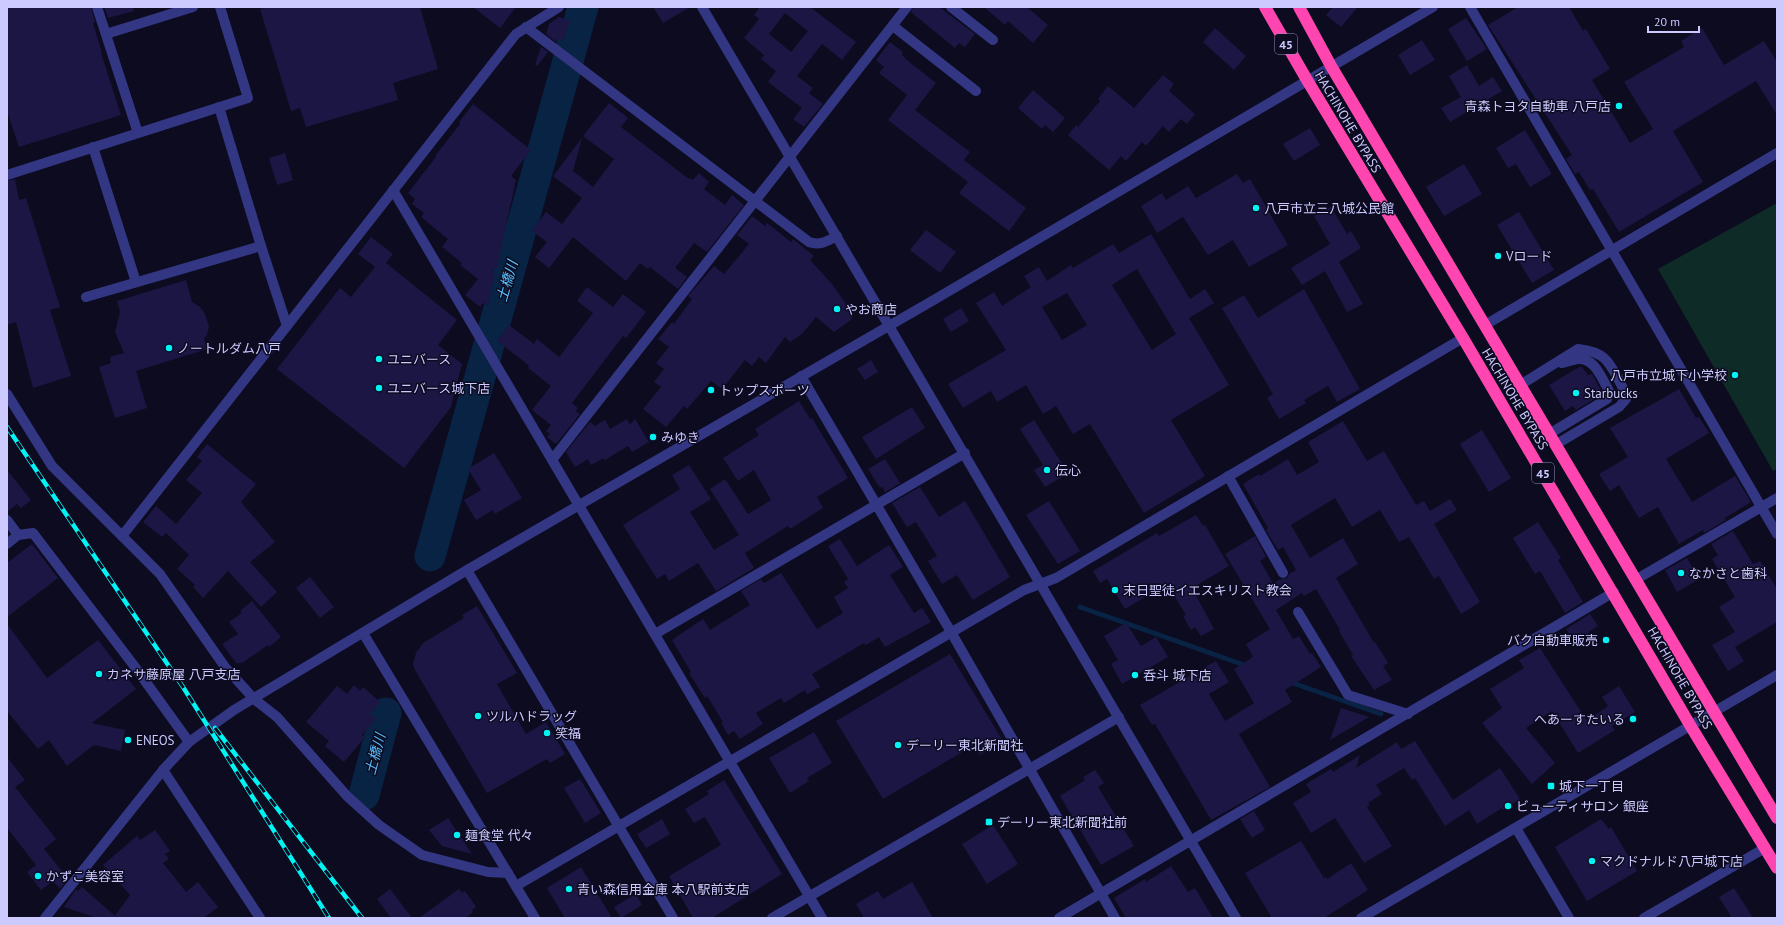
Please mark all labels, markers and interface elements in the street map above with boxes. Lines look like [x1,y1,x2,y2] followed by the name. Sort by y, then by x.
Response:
[1648,8,1699,34] scale bar
[1654,14,1680,29] text: 20 m
[1275,34,1297,54] road number: 45
[1311,68,1385,176] street label: HACHINOHE BYPASS
[1465,98,1611,115] place label: 青森トヨタ自動車 八戸店
[1614,101,1624,111] marker: 青森トヨタ自動車 八戸店
[1264,200,1394,217] place label: 八戸市立三八城公民館
[1251,203,1261,213] marker: 八戸市立三八城公民館
[1505,248,1552,265] place label: Vロード
[1493,251,1503,261] marker: Vロード
[493,256,522,304] water label: 土橋川
[845,301,897,318] place label: やお商店
[832,304,842,314] marker: やお商店
[177,340,281,357] place label: ノートルダム八戸
[164,343,174,353] marker: ノートルダム八戸
[1478,345,1552,453] street label: HACHINOHE BYPASS
[387,351,451,368] place label: ユニバース
[374,354,384,364] marker: ユニバース
[1610,367,1727,384] place label: 八戸市立城下小学校
[1730,370,1740,380] marker: 八戸市立城下小学校
[387,380,490,397] place label: ユニバース城下店
[719,382,810,399] place label: トップスポーツ
[374,383,384,393] marker: ユニバース城下店
[706,385,716,395] marker: トップスポーツ
[1584,385,1638,402] place label: Starbucks
[1571,388,1581,398] marker: Starbucks
[661,429,700,446] place label: みゆき
[648,432,658,442] marker: みゆき
[1055,462,1081,479] place label: 伝心
[1532,463,1554,483] road number: 45
[1042,465,1052,475] marker: 伝心
[1689,565,1767,582] place label: なかさと歯科
[1676,568,1686,578] marker: なかさと歯科
[1123,582,1292,599] place label: 末日聖徒イエスキリスト教会
[1110,585,1120,595] marker: 末日聖徒イエスキリスト教会
[1644,624,1716,732] street label: HACHINOHE BYPASS
[1507,632,1598,649] place label: バク自動車販売
[1601,635,1611,645] marker: バク自動車販売
[107,666,240,683] place label: カネサ藤原屋 八戸支店
[1143,667,1211,684] place label: 呑斗 城下店
[94,669,104,679] marker: カネサ藤原屋 八戸支店
[1130,670,1140,680] marker: 呑斗 城下店
[486,708,577,725] place label: ツルハドラッグ
[473,711,483,721] marker: ツルハドラッグ
[1534,711,1625,728] place label: へあーすたいる
[1628,714,1638,724] marker: へあーすたいる
[555,725,581,742] place label: 笑福
[542,728,552,738] marker: 笑福
[361,729,390,777] water label: 土橋川
[136,732,175,749] place label: ENEOS
[123,735,133,745] marker: ENEOS
[906,737,1023,754] place label: デーリー東北新聞社
[893,740,903,750] marker: デーリー東北新聞社
[1559,778,1624,795] place label: 城下一丁目
[1546,781,1556,791] marker: 城下一丁目
[1516,798,1649,815] place label: ビューティサロン 銀座
[1503,801,1513,811] marker: ビューティサロン 銀座
[997,814,1127,831] place label: デーリー東北新聞社前
[984,817,994,827] marker: デーリー東北新聞社前
[465,827,533,844] place label: 麺食堂 代々
[452,830,462,840] marker: 麺食堂 代々
[1600,853,1743,870] place label: マクドナルド八戸城下店
[1587,856,1597,866] marker: マクドナルド八戸城下店
[46,868,124,885] place label: かずこ美容室
[33,871,43,881] marker: かずこ美容室
[577,881,749,898] place label: 青い森信用金庫 本八駅前支店
[564,884,574,894] marker: 青い森信用金庫 本八駅前支店

